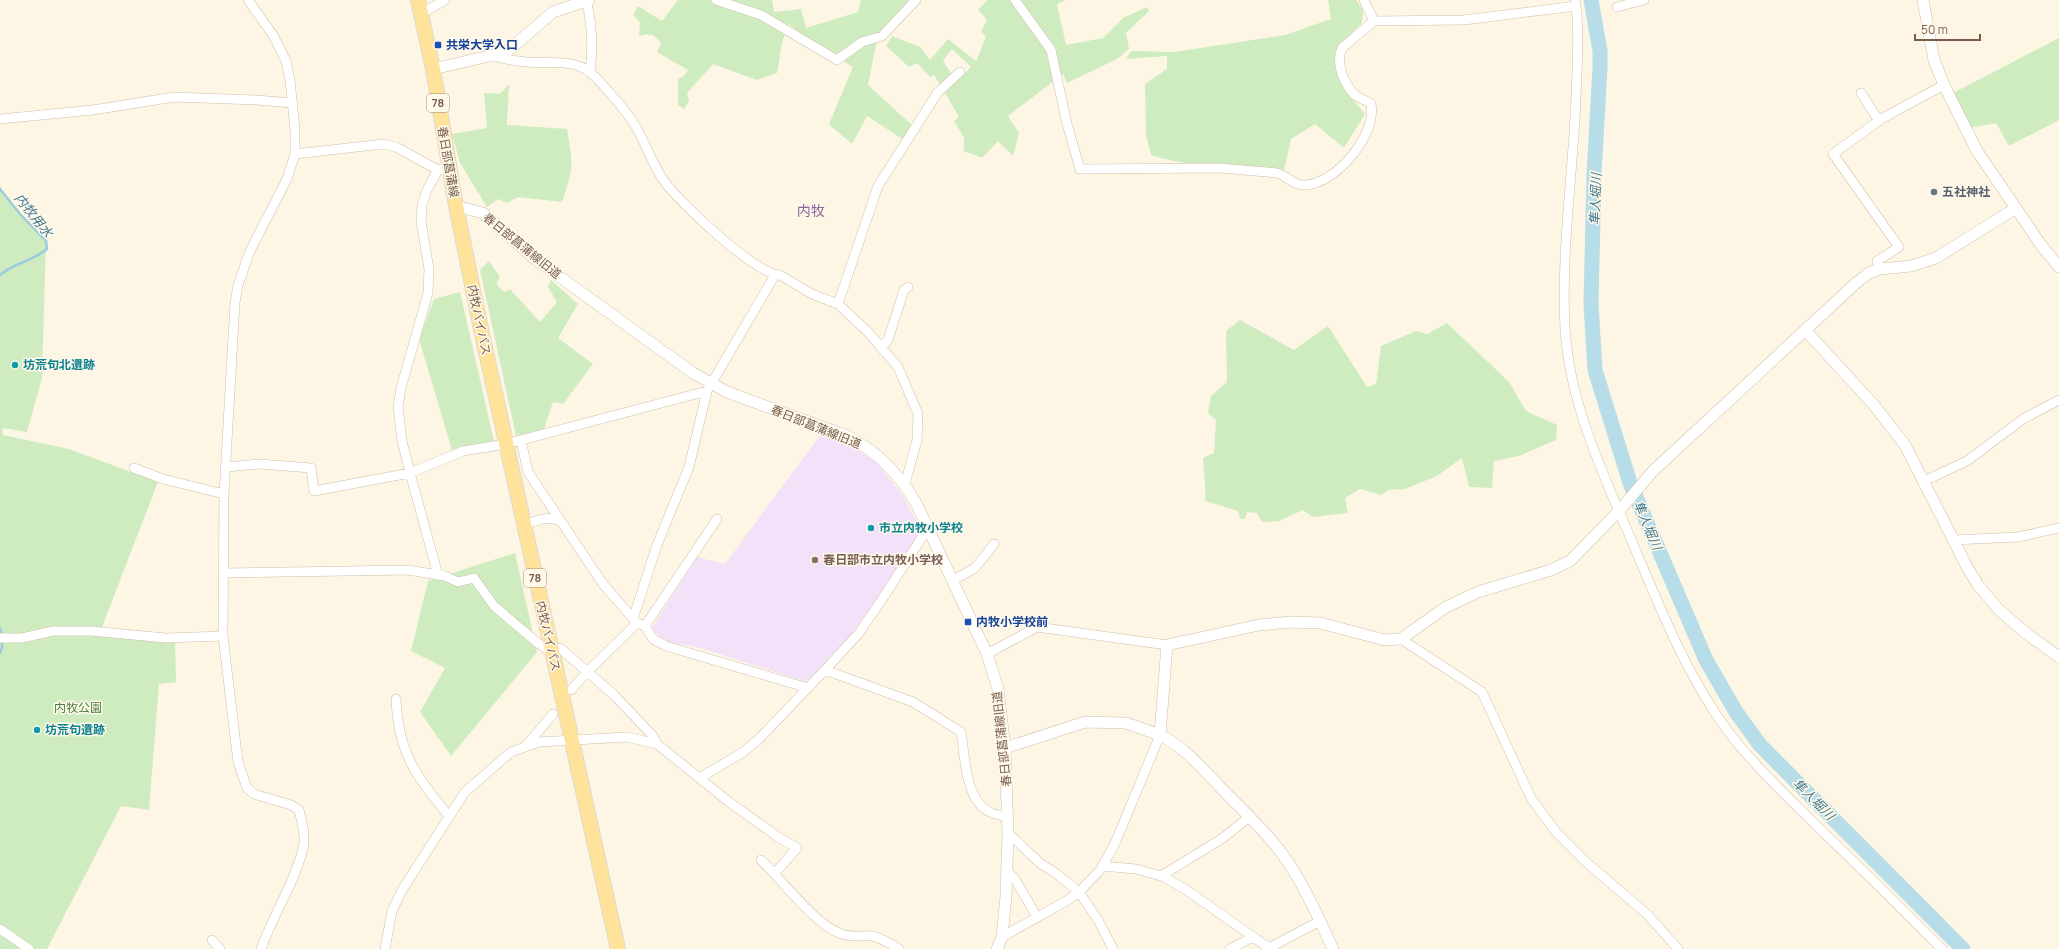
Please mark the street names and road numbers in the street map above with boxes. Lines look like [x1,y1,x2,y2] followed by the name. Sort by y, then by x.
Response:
[427,94,449,112] road number: 78
[434,125,463,199] street label: 春日部菖蒲線
[480,209,565,282] street label: 春日部菖蒲線旧道
[464,283,495,357] street label: 内牧バイパス
[768,401,864,452] street label: 春日部菖蒲線旧道
[524,569,546,587] road number: 78
[532,599,565,673] street label: 内牧バイパス
[988,690,1015,788] street label: 春日部菖蒲線旧道

